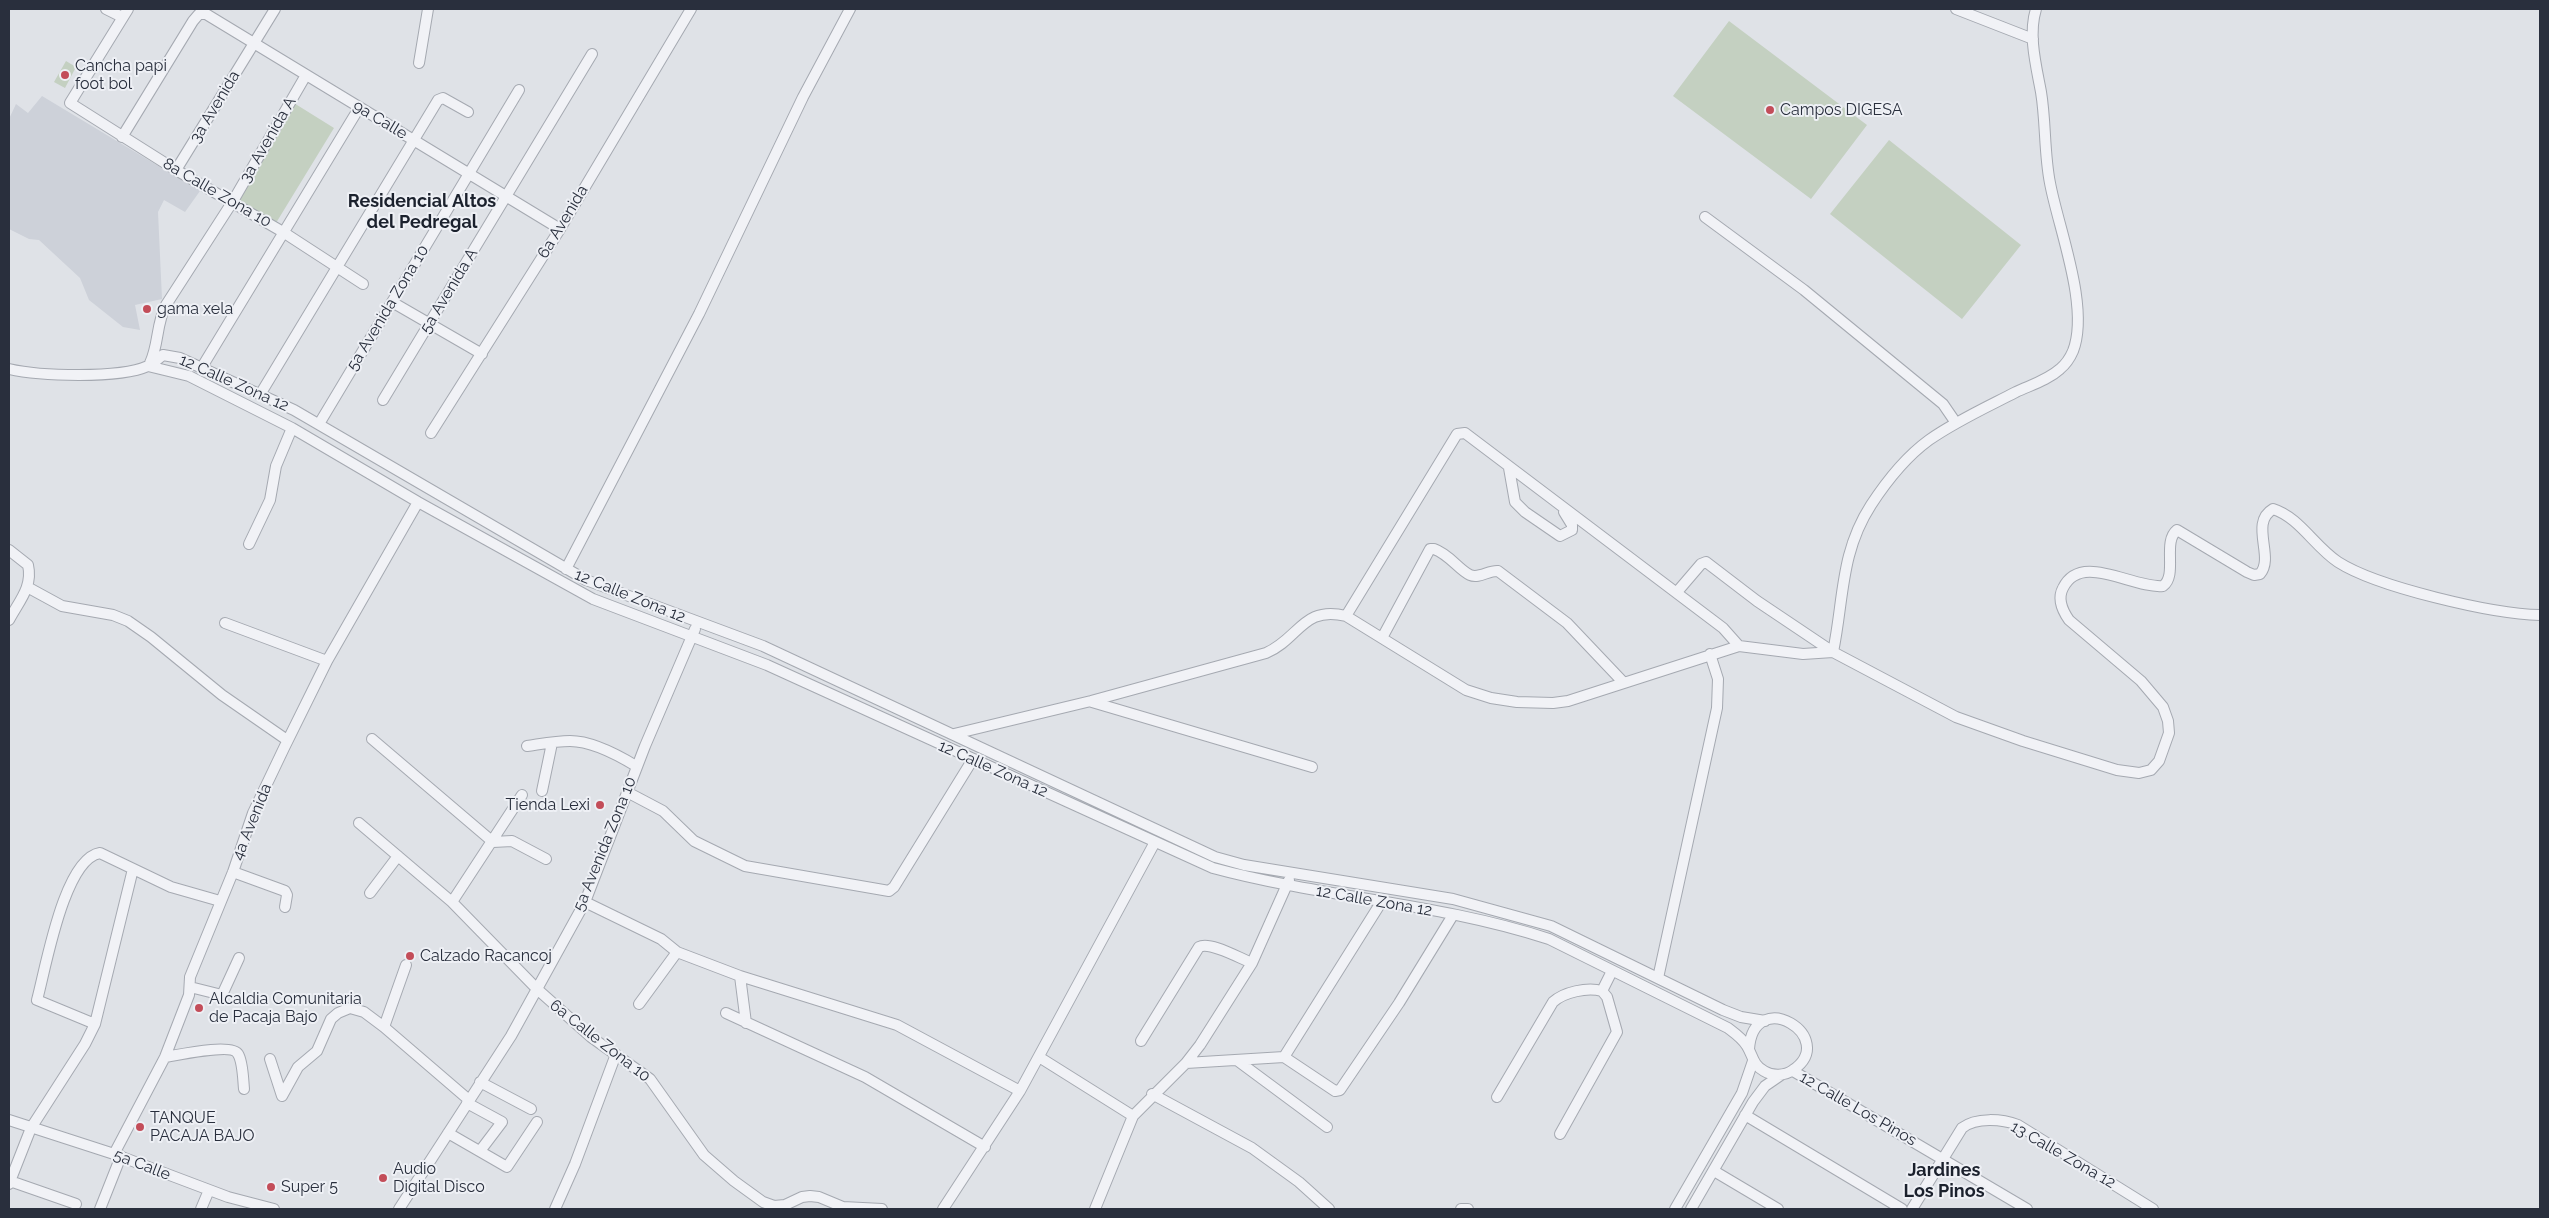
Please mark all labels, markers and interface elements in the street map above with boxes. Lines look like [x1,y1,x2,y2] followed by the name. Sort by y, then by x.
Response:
[75,56,167,94] place label: Cancha papi foot bol
[186,67,244,147] street label: 3a Avenida
[59,69,71,81] marker: Cancha papi foot bol
[236,94,300,186] street label: 3a Avenida A
[349,96,411,144] street label: 9a Calle
[1780,100,1902,120] place label: Campos DIGESA
[1764,104,1776,116] marker: Campos DIGESA
[159,154,275,232] street label: 8a Calle Zona 10
[534,182,592,262] street label: 6a Avenida
[348,191,496,233] district label: Residencial Altos del Pedregal
[343,242,433,374] street label: 5a Avenida Zona 10
[416,245,482,337] street label: 5a Avenida A
[157,299,233,319] place label: gama xela
[141,303,153,315] marker: gama xela
[176,350,292,416] street label: 12 Calle Zona 12
[572,565,688,627] street label: 12 Calle Zona 12
[935,736,1051,802] street label: 12 Calle Zona 12
[569,774,641,914] street label: 5a Avenida Zona 10
[228,781,276,863] street label: 4a Avenida
[506,795,590,815] place label: Tienda Lexi
[594,799,606,811] marker: Tienda Lexi
[1314,881,1434,921] street label: 12 Calle Zona 12
[420,946,552,966] place label: Calzado Racancoj
[404,950,416,962] marker: Calzado Racancoj
[209,989,362,1027] place label: Alcaldia Comunitaria de Pacaja Bajo
[546,996,654,1086] street label: 6a Calle Zona 10
[193,1002,205,1014] marker: Alcaldia Comunitaria de Pacaja Bajo
[1796,1068,1920,1150] street label: 12 Calle Los Pinos
[150,1108,254,1146] place label: TANQUE PACAJA BAJO
[2007,1117,2119,1193] street label: 13 Calle Zona 12
[134,1121,146,1133] marker: TANQUE PACAJA BAJO
[111,1145,173,1185] street label: 5a Calle
[393,1159,485,1197] place label: Audio Digital Disco
[1903,1160,1985,1202] district label: Jardines Los Pinos
[377,1172,389,1184] marker: Audio Digital Disco
[281,1177,338,1197] place label: Super 5
[265,1181,277,1193] marker: Super 5

